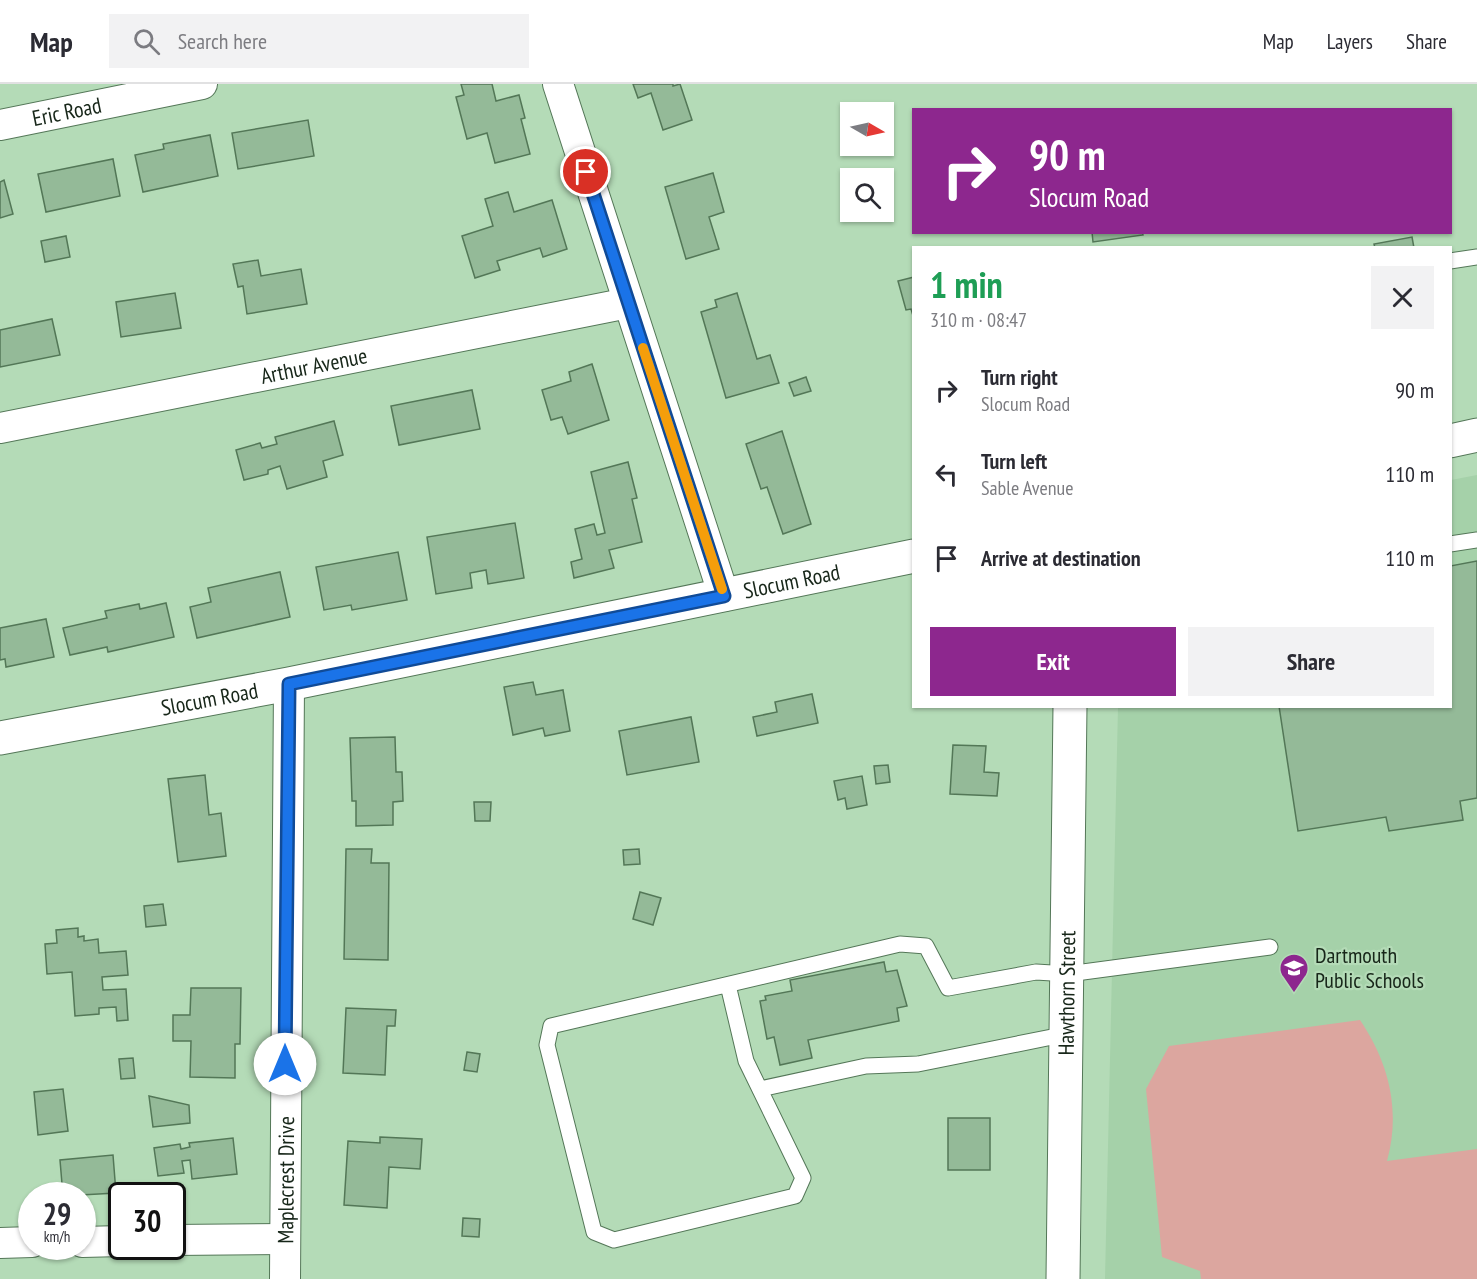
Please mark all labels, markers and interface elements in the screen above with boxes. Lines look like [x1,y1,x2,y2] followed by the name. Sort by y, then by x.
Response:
[109,14,529,68] search box
[30,23,73,60] text: Map
[130,25,163,58] icon: search
[178,27,267,55] text: Search here
[1263,28,1294,55] text: Map
[1327,28,1373,55] text: Layers
[1406,28,1447,55] text: Share
[30,91,104,132] street label: Eric Road
[840,102,894,156] north arrow
[840,102,894,222] map controls
[1029,127,1106,182] text: 90 m
[930,132,1008,210] icon: right
[560,146,611,197] pin
[569,155,602,188] icon: arrive
[840,168,894,222] button: search
[1029,180,1149,214] text: Slocum Road
[930,261,1003,308] text: 1 min
[1371,266,1434,329] button: close
[930,307,1027,333] text: 310 m · 08:47
[258,341,370,390] street label: Arthur Avenue
[981,363,1058,391] text: Turn right
[930,374,963,407] icon: right
[1395,376,1434,404] text: 90 m
[981,391,1070,417] text: Slocum Road
[981,447,1047,475] text: Turn left
[930,458,963,491] icon: left
[1385,460,1434,488] text: 110 m
[981,475,1073,501] text: Sable Avenue
[930,542,963,575] icon: arrive
[981,544,1141,572] text: Arrive at destination
[1385,544,1434,572] text: 110 m
[741,558,842,605] street label: Slocum Road
[930,627,1176,696] button: Exit
[1188,627,1434,696] button: Share
[159,676,260,722] street label: Slocum Road
[1052,930,1081,1056] street label: Hawthorn Street
[1315,941,1424,994] place label: Dartmouth Public Schools
[1278,952,1310,994] school or university icon: Dartmouth Public Schools
[253,1032,317,1096] position arrow
[271,1116,300,1244] street label: Maplecrest Drive
[108,1182,186,1260] speed limit sign: 30
[43,1194,71,1233] text: 29
[44,1227,70,1246] text: km/h

